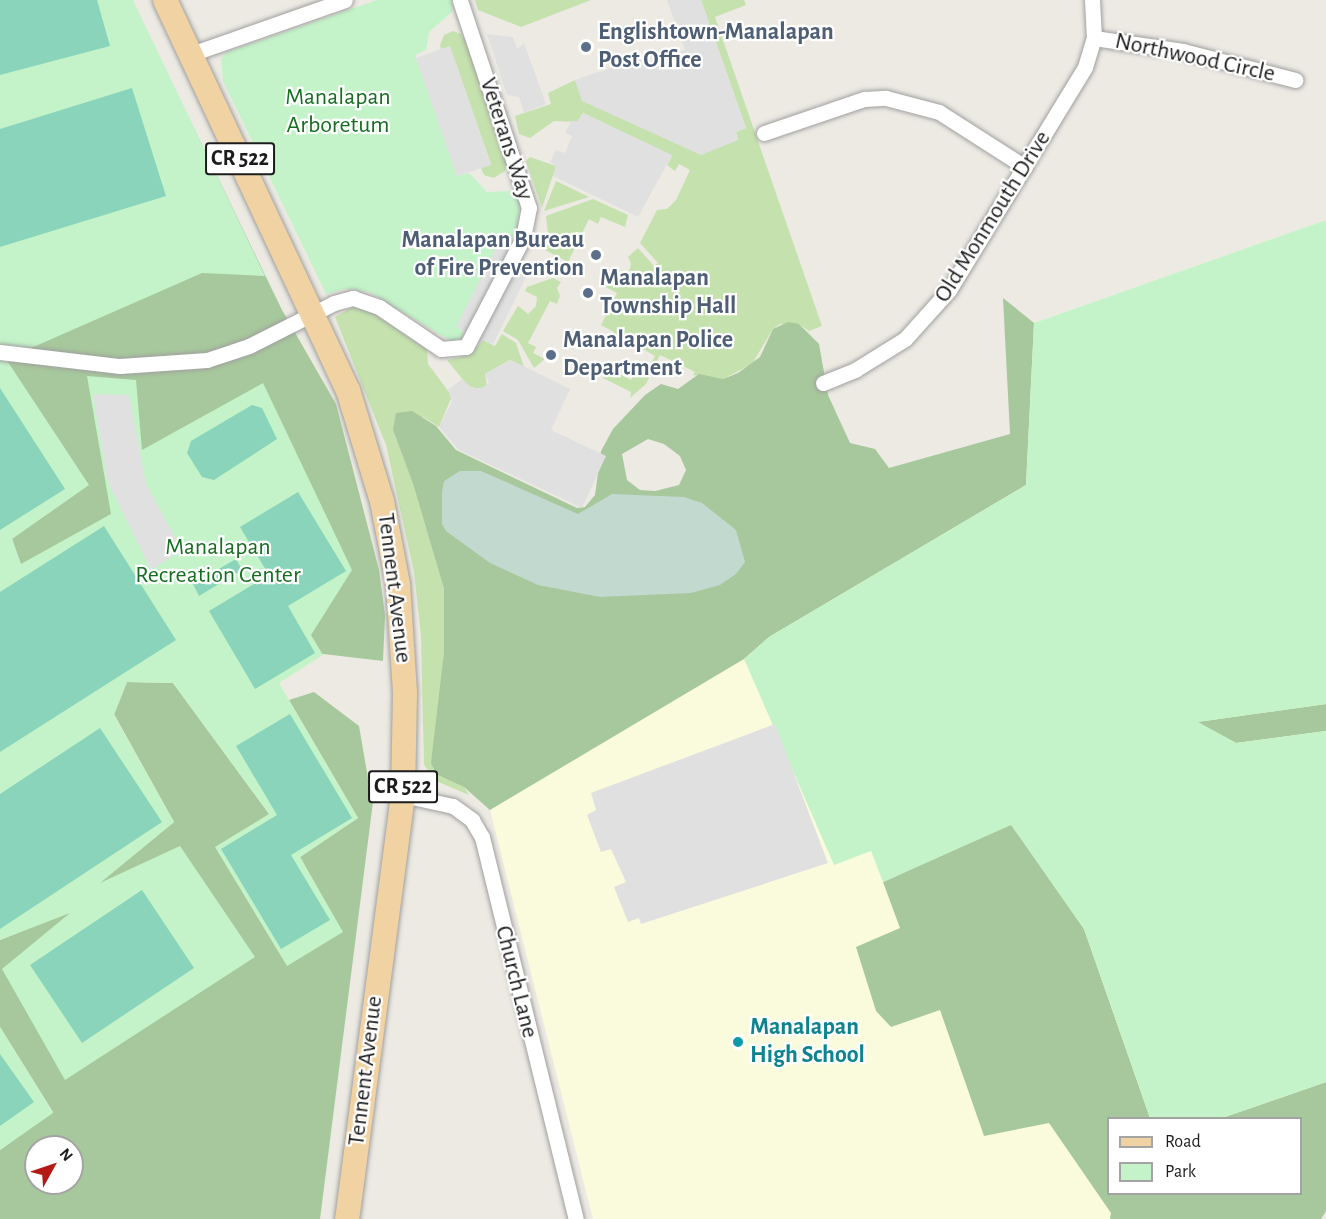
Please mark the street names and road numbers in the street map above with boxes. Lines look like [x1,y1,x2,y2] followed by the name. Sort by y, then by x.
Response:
[1112,27,1278,89] street label: Northwood Circle
[473,74,539,204] street label: Veterans Way
[929,126,1057,308] street label: Old Monmouth Drive
[204,140,276,178] road number: CR 522
[371,511,417,665] street label: Tennent Avenue
[367,768,439,806] road number: CR 522
[488,923,544,1041] street label: Church Lane
[343,994,389,1148] street label: Tennent Avenue

